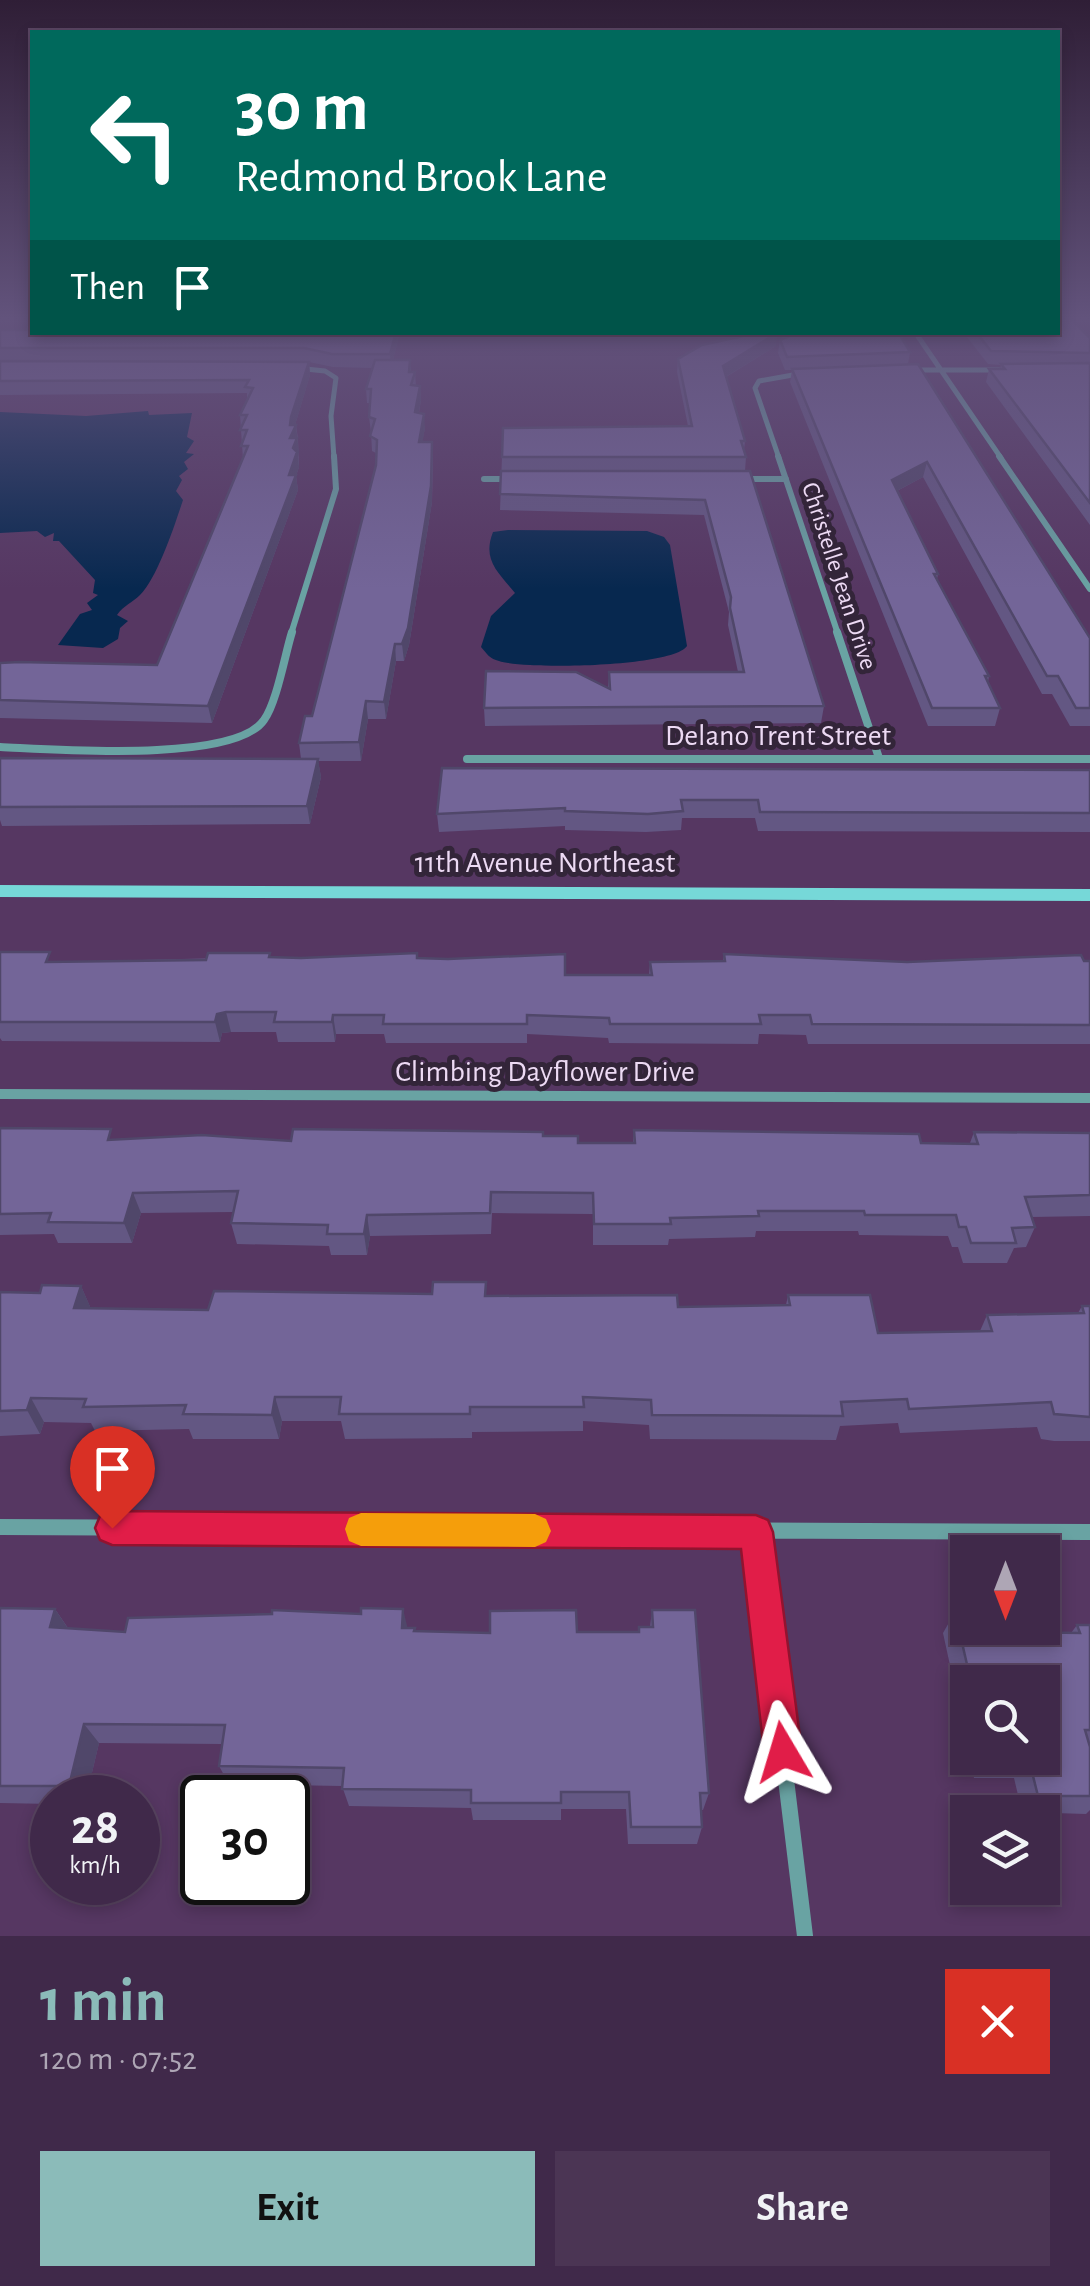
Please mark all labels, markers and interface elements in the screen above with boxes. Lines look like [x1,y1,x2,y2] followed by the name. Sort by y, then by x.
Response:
[70,70,200,200] icon: left
[235,73,369,143] text: 30 m
[235,155,607,200] text: Redmond Brook Lane
[165,260,220,315] icon: arrive
[70,269,145,307] text: Then
[797,479,881,673] street label: Christelle Jean Drive
[665,721,892,751] street label: Delano Trent Street
[415,848,676,878] street label: 11th Avenue Northeast
[395,1057,695,1087] street label: Climbing Dayflower Drive
[70,1426,155,1529] pin
[85,1441,140,1496] icon: arrive
[950,1535,1060,1645] north arrow
[950,1535,1060,1905] map controls
[950,1665,1060,1775] button: search
[731,1700,835,1804] position arrow
[180,1775,310,1905] speed limit sign: 30
[950,1795,1060,1905] button: layers
[71,1803,119,1853] text: 28
[69,1853,121,1878] text: km/h
[945,1969,1050,2074] button: close
[40,1972,166,2032] text: 1 min
[40,2043,197,2075] text: 120 m · 07:52
[40,2151,535,2266] button: Exit
[555,2151,1050,2266] button: Share

